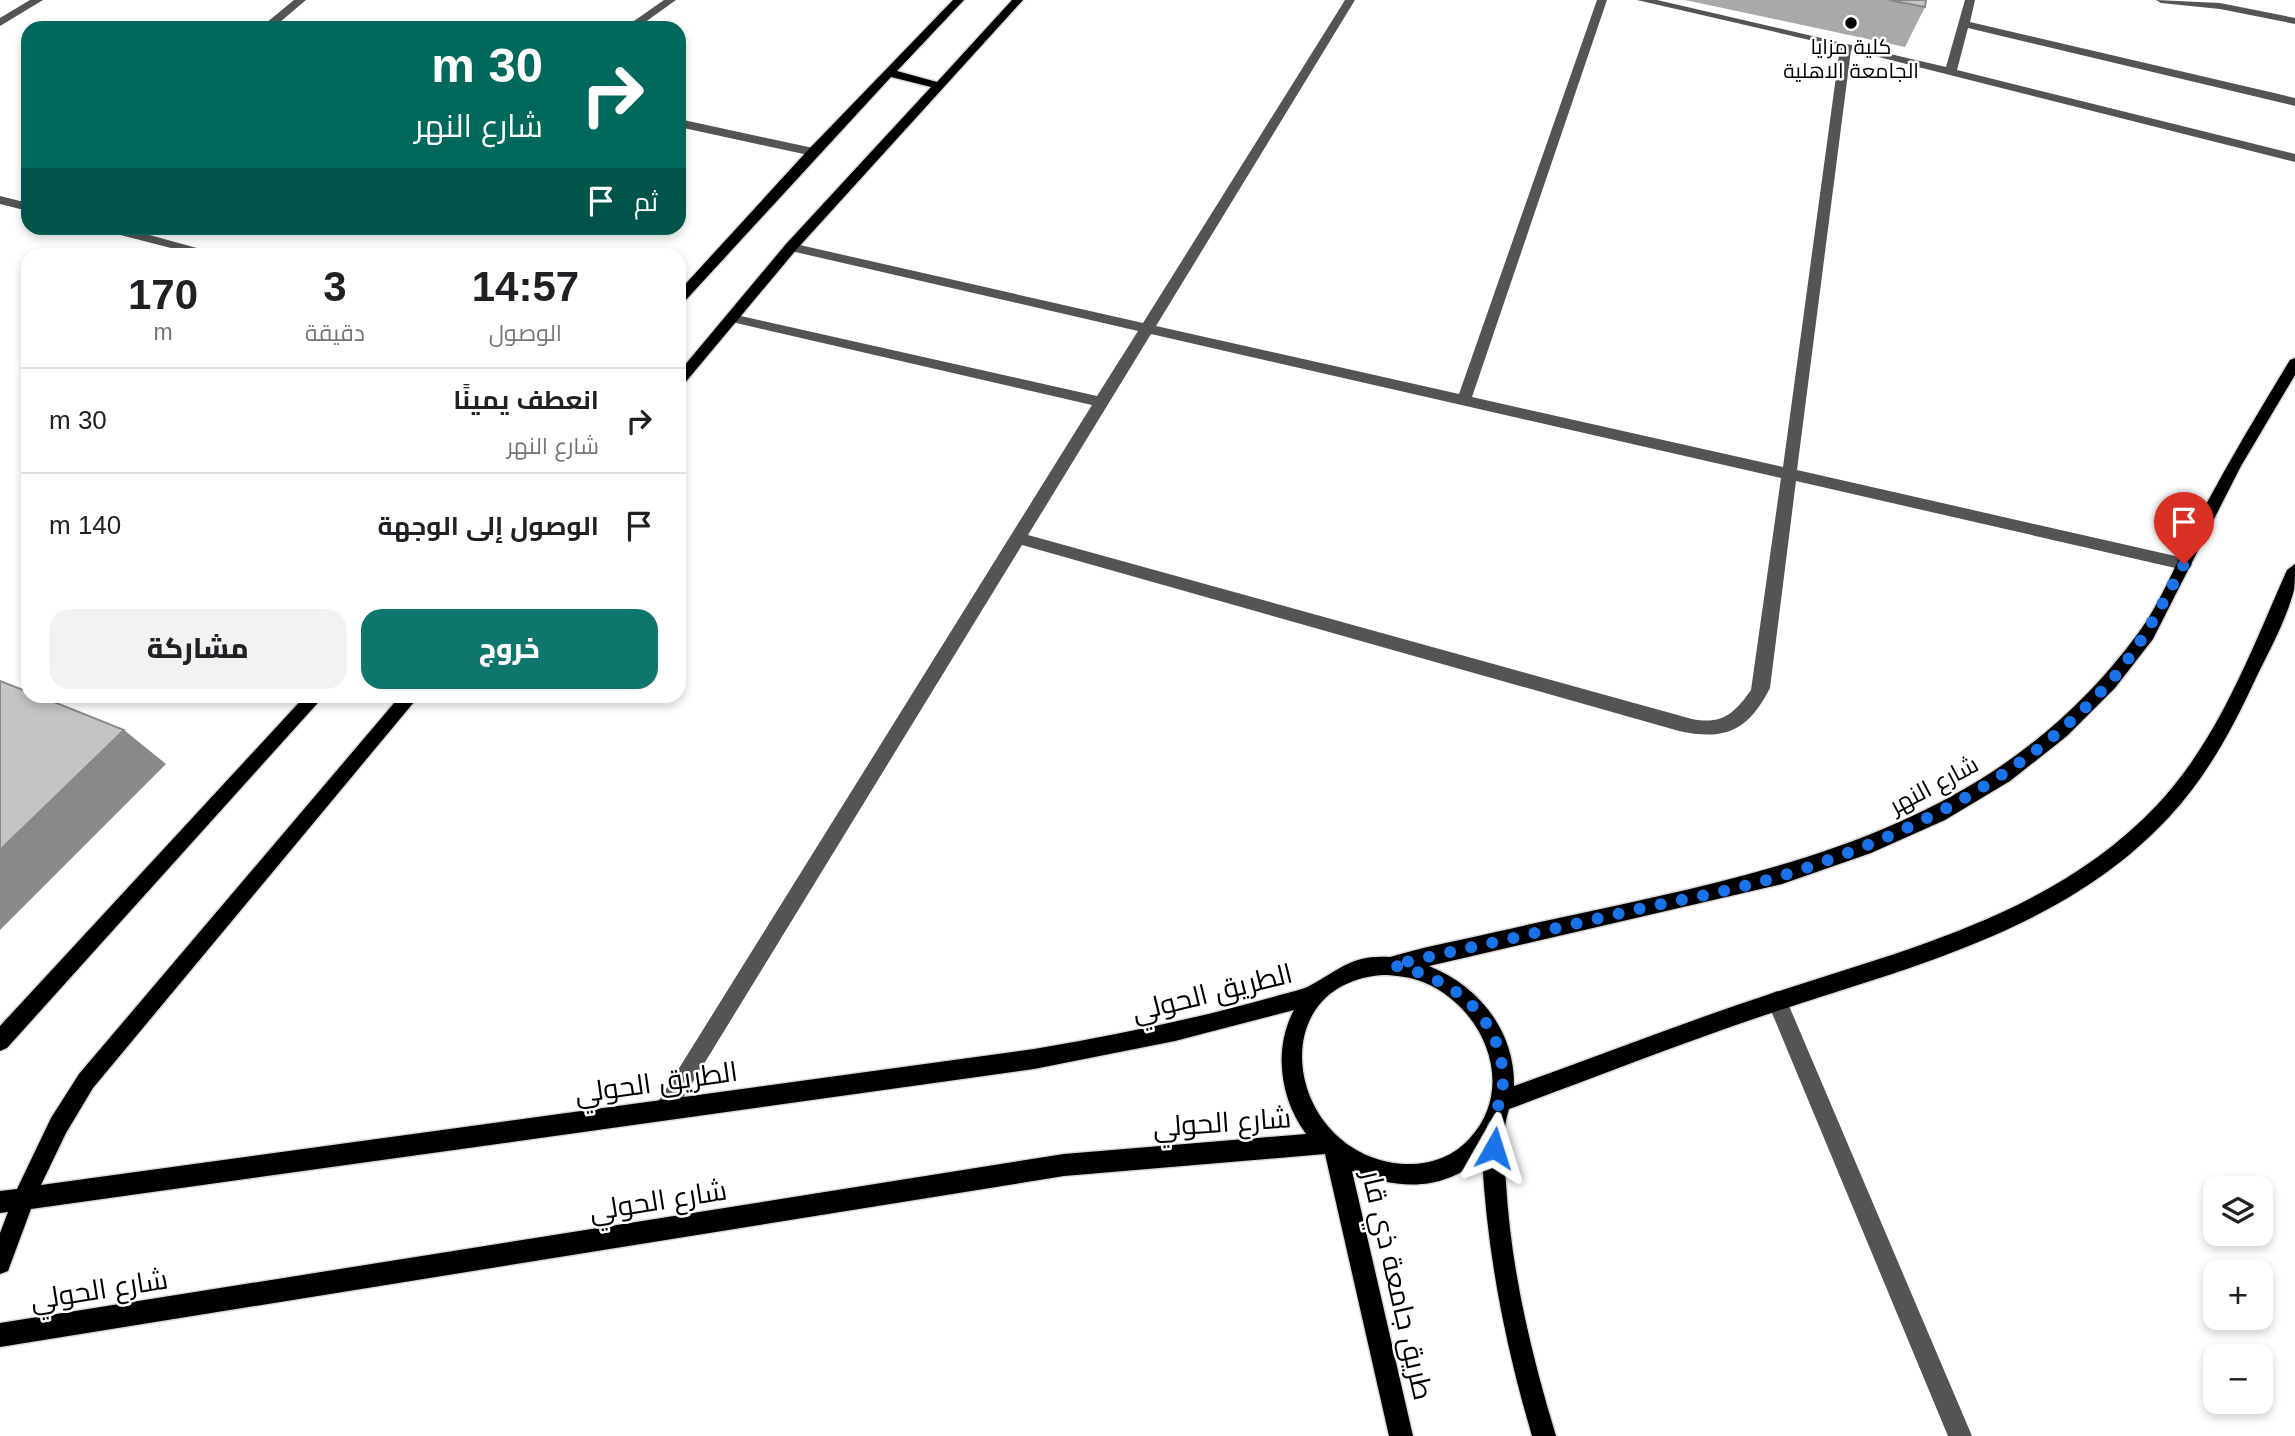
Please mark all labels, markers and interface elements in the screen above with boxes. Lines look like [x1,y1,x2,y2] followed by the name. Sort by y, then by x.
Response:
[1843,15,1859,31] marker: كلية مزايا الجامعة الاهلية
[1783,35,1919,82] place label: كلية مزايا الجامعة الاهلية
[431,38,543,92] text: 30 m
[567,49,658,140] icon: right
[415,108,543,144] text: شارع النهر
[582,182,620,220] icon: arrive
[634,187,658,217] text: ثم
[323,263,347,310] text: 3
[472,263,579,310] text: 14:57
[128,271,198,318] text: 170
[153,319,173,345] text: m
[305,320,365,346] text: دقيقة
[489,320,562,346] text: الوصول
[453,385,599,415] text: انعطف يمينًا
[620,402,658,440] icon: right
[49,405,107,435] text: 30 m
[507,433,599,459] text: شارع النهر
[2154,492,2214,564] pin
[2165,503,2203,541] icon: arrive
[620,507,658,545] icon: arrive
[49,510,121,540] text: 140 m
[377,511,599,541] text: الوصول إلى الوجهة
[49,609,347,689] button: مشاركة
[361,609,658,689] button: خروج
[1883,750,1984,823] street label: شارع النهر
[1129,958,1297,1033] street label: الطريق الحولي
[573,1056,740,1115] street label: الطريق الحولي
[1152,1102,1293,1149] street label: شارع الحولي
[1457,1111,1531,1185] position arrow
[1350,1166,1439,1404] street label: طريق جامعة ذي قار
[587,1174,730,1233] street label: شارع الحولي
[2203,1176,2273,1414] map controls
[2203,1176,2273,1246] button: layers
[2203,1260,2273,1330] button: +
[28,1263,171,1322] street label: شارع الحولي
[2203,1344,2273,1414] button: −

